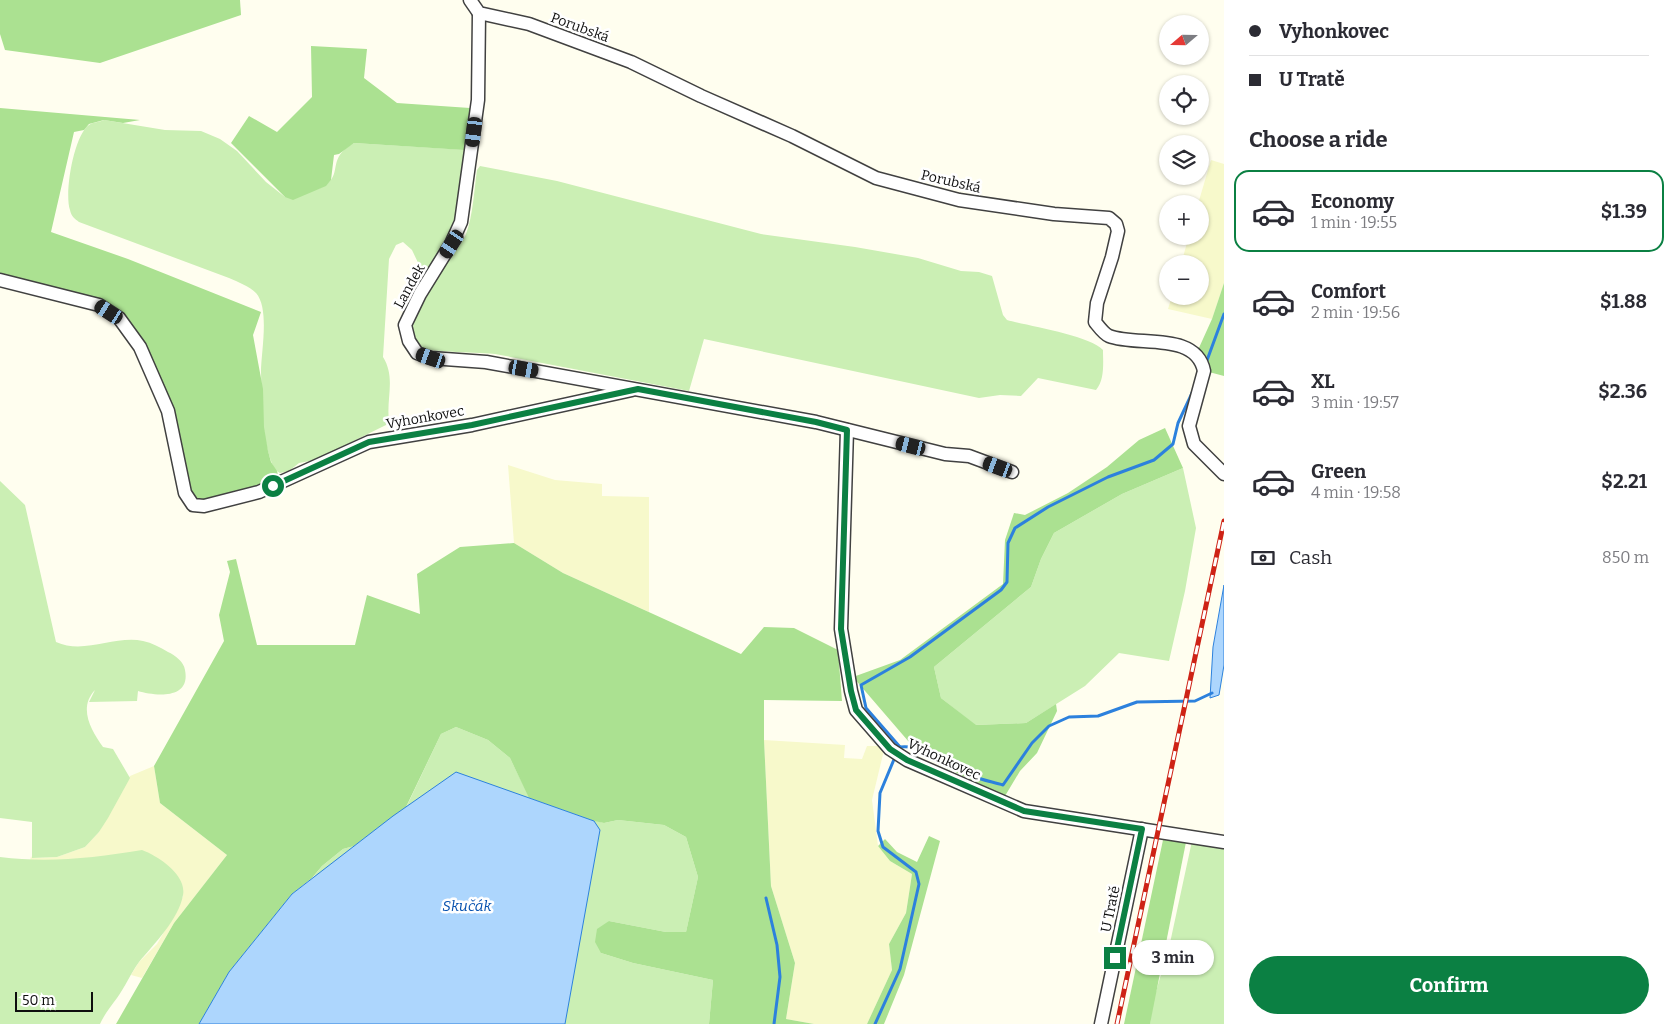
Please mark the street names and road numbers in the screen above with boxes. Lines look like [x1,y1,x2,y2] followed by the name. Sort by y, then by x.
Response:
[548,9,612,46] street label: Porubská
[919,166,983,197] street label: Porubská
[390,261,429,311] street label: Landek
[385,402,465,433] street label: Vyhonkovec
[904,735,983,784] street label: Vyhonkovec
[1097,884,1124,934] street label: U Tratě

